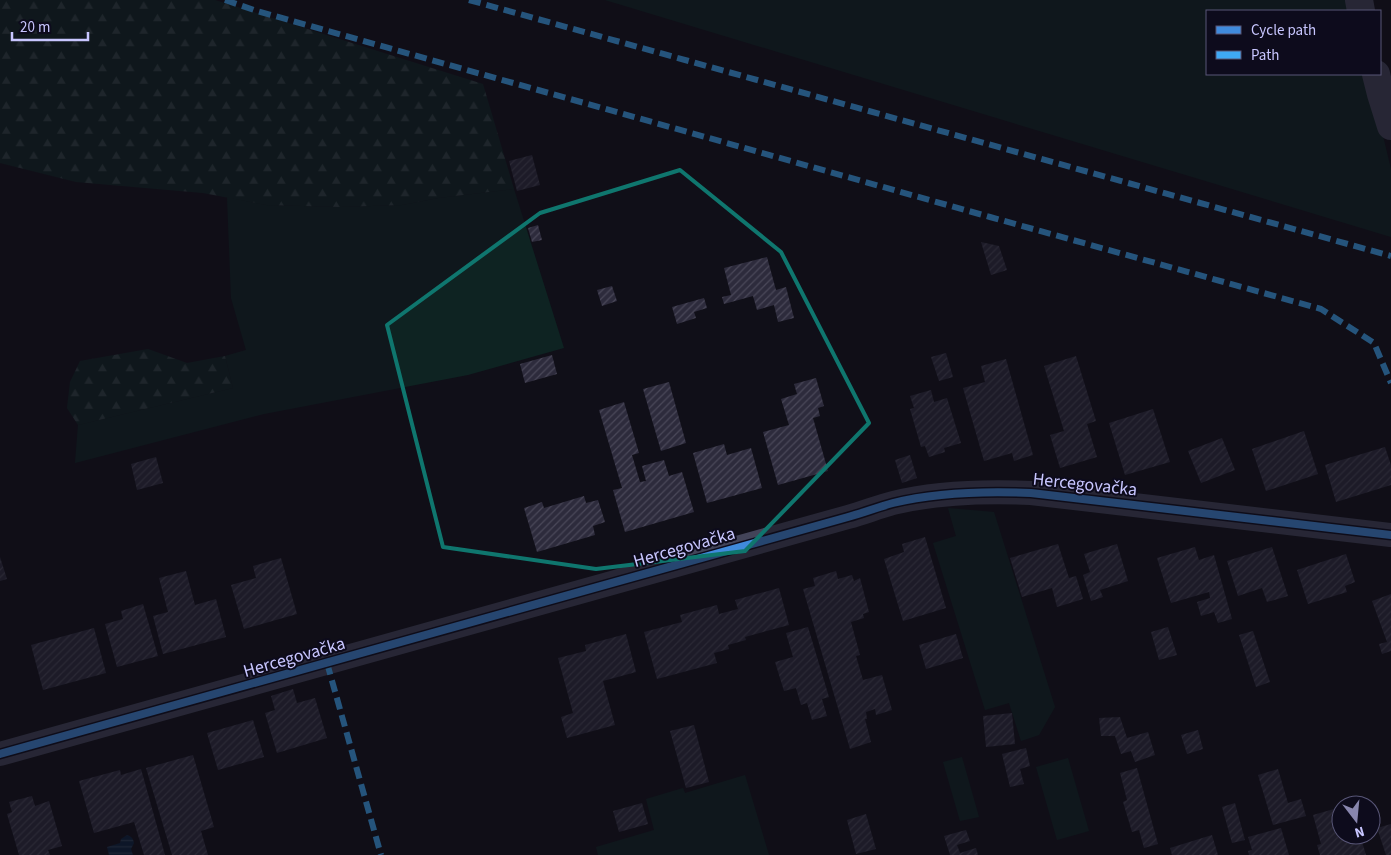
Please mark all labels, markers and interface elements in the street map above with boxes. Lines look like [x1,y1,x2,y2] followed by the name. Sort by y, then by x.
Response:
[12,10,89,42] scale bar
[1206,10,1381,75] legend
[20,17,50,38] text: 20 m
[1251,20,1316,41] text: Cycle path
[1251,45,1279,66] text: Path
[1031,467,1138,502] street label: Hercegovačka
[630,521,738,574] street label: Hercegovačka
[240,631,348,684] street label: Hercegovačka
[1331,795,1381,845] north arrow
[1352,821,1367,842] text: N

